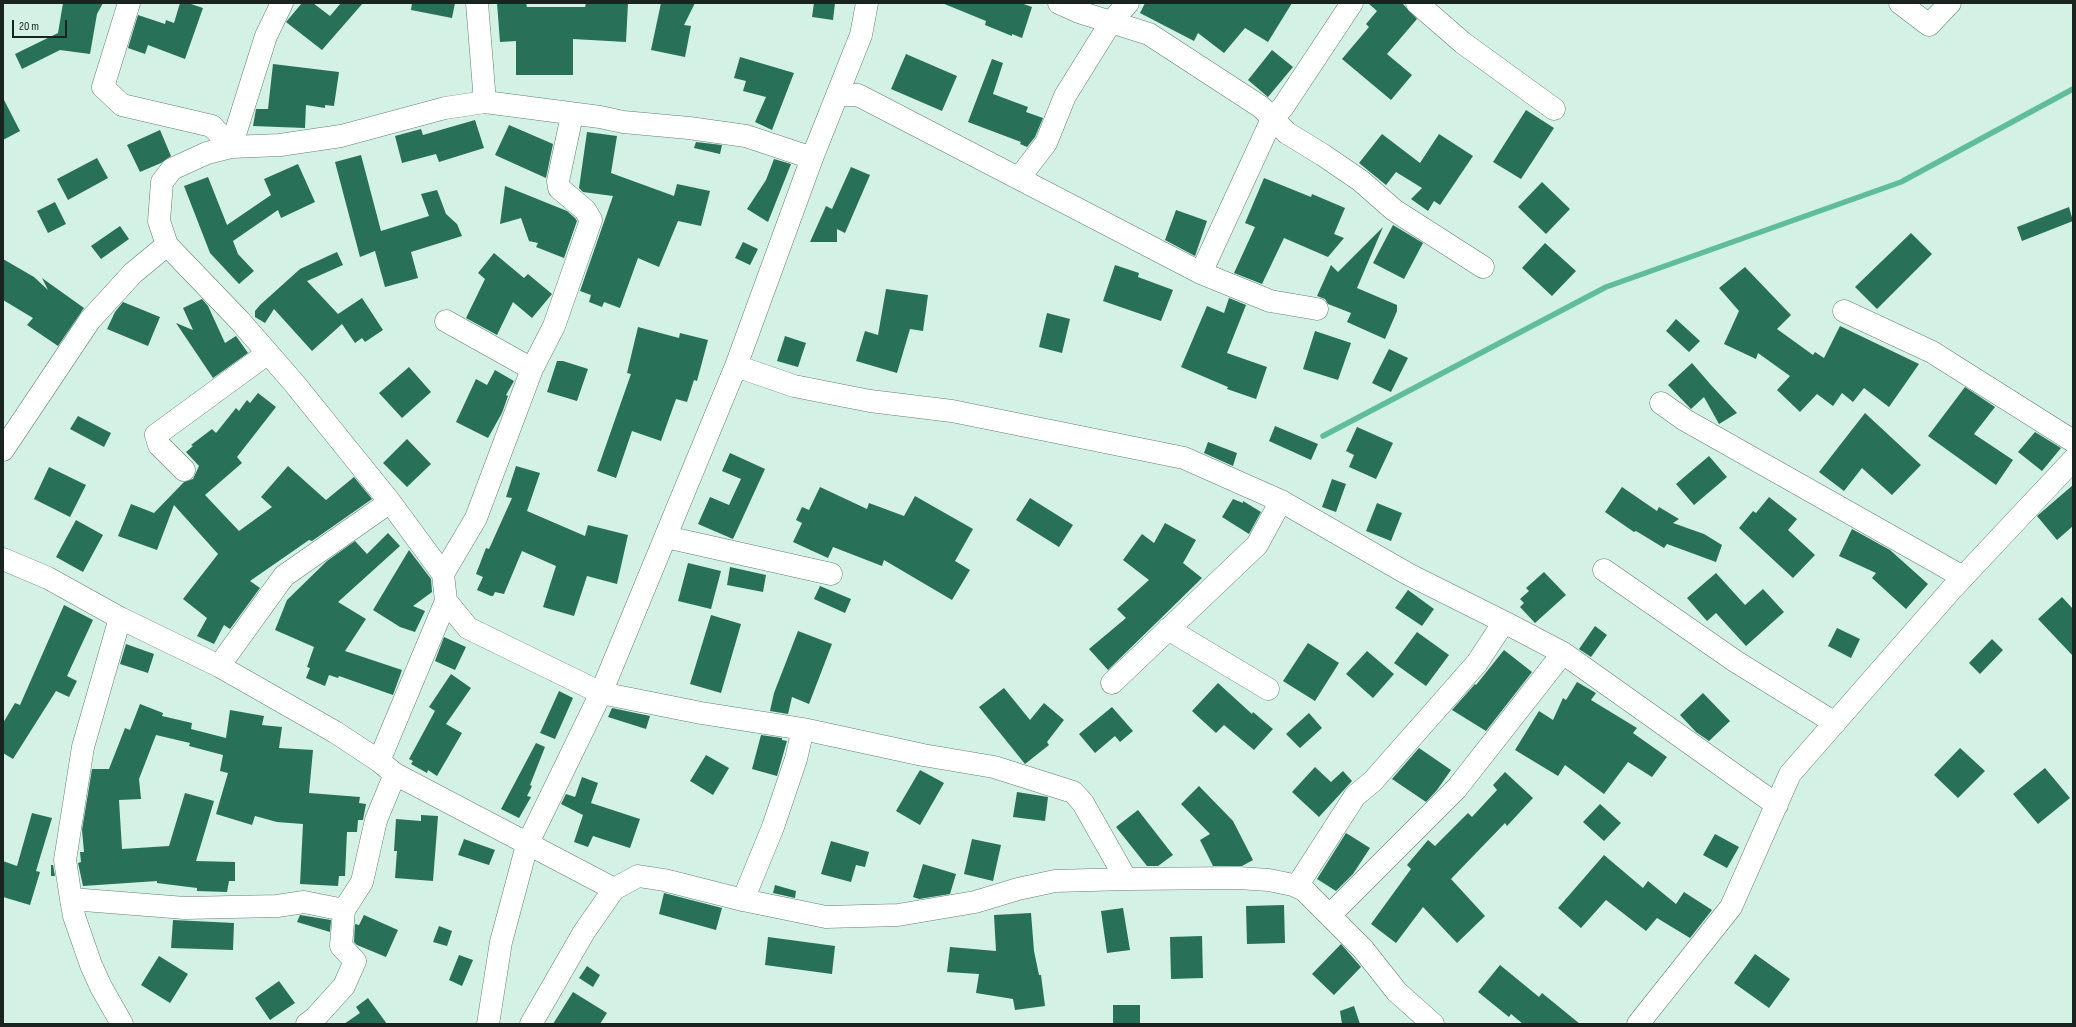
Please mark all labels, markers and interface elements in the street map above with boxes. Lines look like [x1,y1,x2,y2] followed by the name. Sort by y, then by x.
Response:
[14,12,69,38] scale bar
[19,19,39,34] text: 20 m

